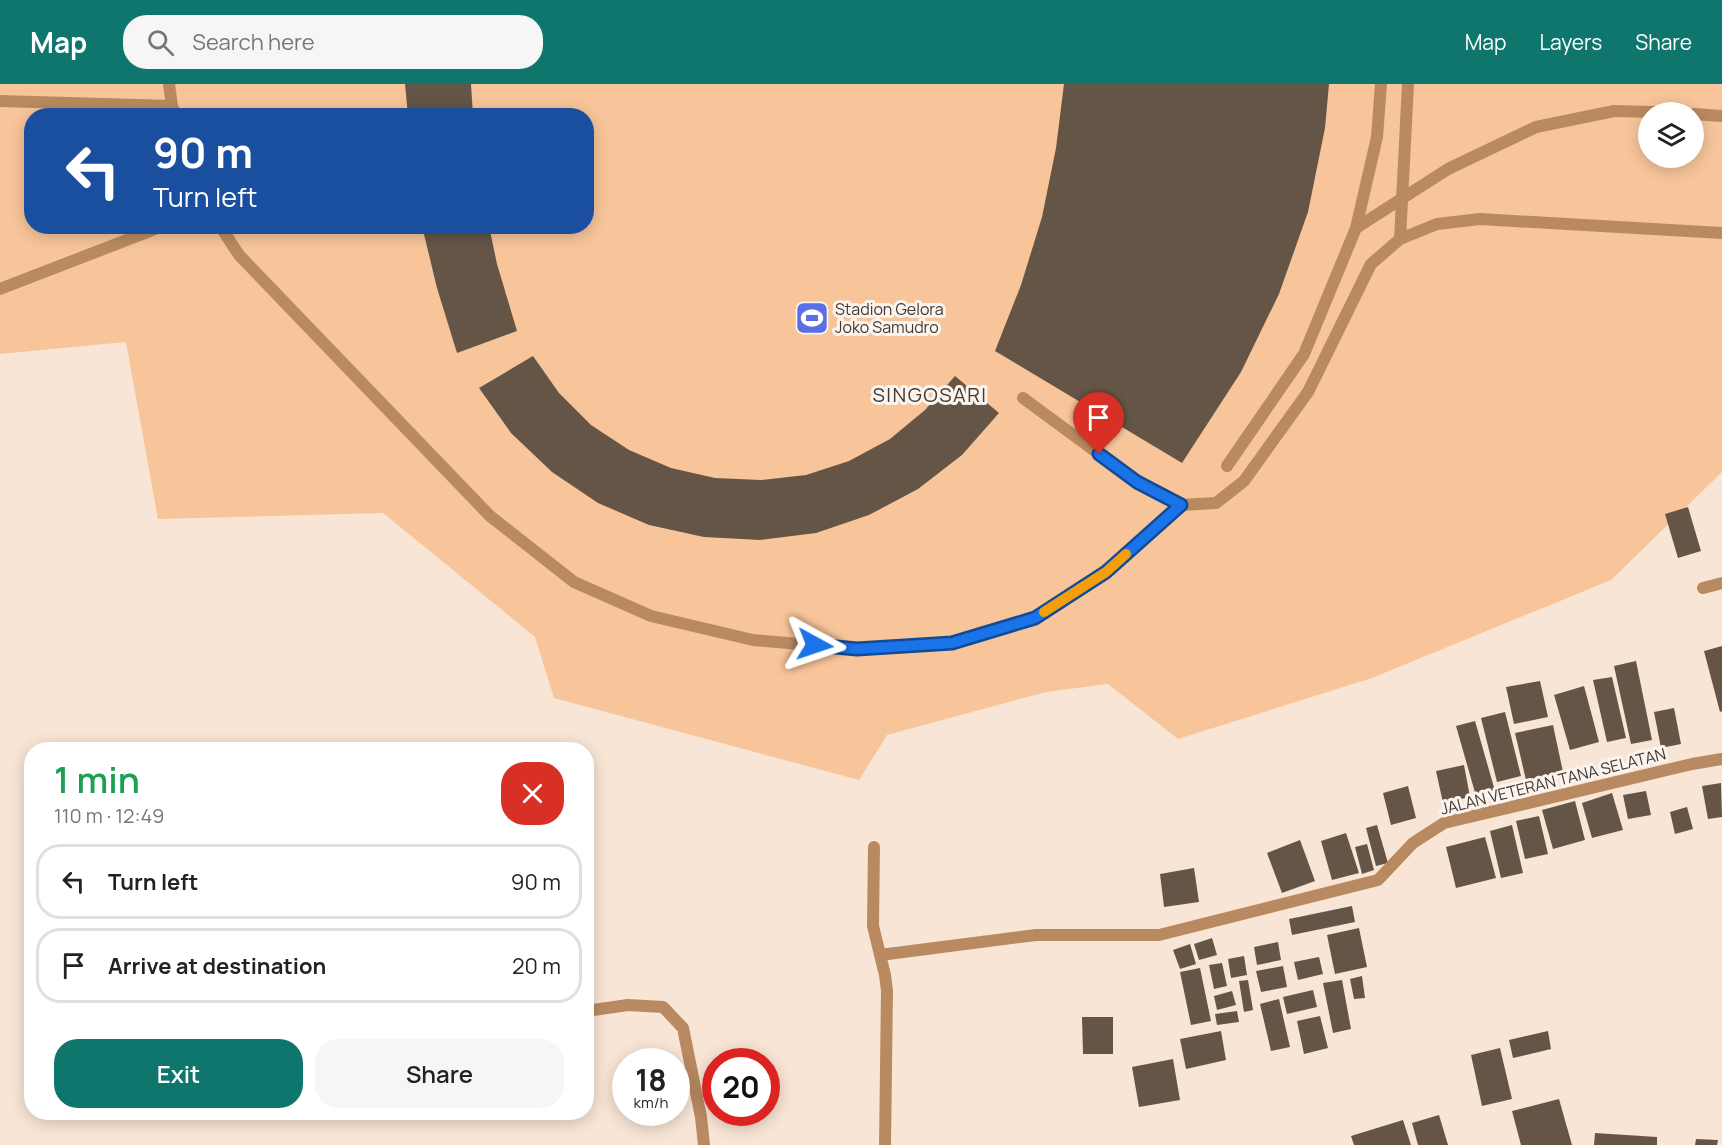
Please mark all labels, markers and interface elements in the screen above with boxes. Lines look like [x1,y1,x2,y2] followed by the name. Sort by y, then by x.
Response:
[123,15,543,69] search box
[30,23,87,61] text: Map
[144,26,177,59] icon: search
[192,27,315,57] text: Search here
[1465,28,1506,56] text: Map
[1539,28,1602,56] text: Layers
[1635,28,1692,56] text: Share
[1638,102,1704,168] map controls
[1638,102,1704,168] button: layers
[153,123,253,181] text: 90 m
[54,132,132,210] icon: left
[153,178,257,215] text: Turn left
[835,298,944,338] place label: Stadion Gelora Joko Samudro
[794,300,830,336] sports icon: Stadion Gelora Joko Samudro
[872,381,988,408] district label: SINGOSARI
[1073,392,1124,454] pin
[1082,401,1115,434] icon: arrive
[783,613,847,677] position arrow
[1438,742,1668,820] street label: JALAN VETERAN TANA SELATAN
[54,755,140,804] text: 1 min
[501,762,564,825] button: close
[54,802,164,829] text: 110 m · 12:49
[57,865,90,898] icon: left
[108,867,198,897] text: Turn left
[511,867,561,897] text: 90 m
[57,949,90,982] icon: arrive
[108,951,326,981] text: Arrive at destination
[512,951,561,981] text: 20 m
[54,1039,303,1108] button: Exit
[315,1039,564,1108] button: Share
[702,1048,780,1126] speed limit sign: 20
[635,1059,667,1100] text: 18
[634,1092,668,1113] text: km/h

